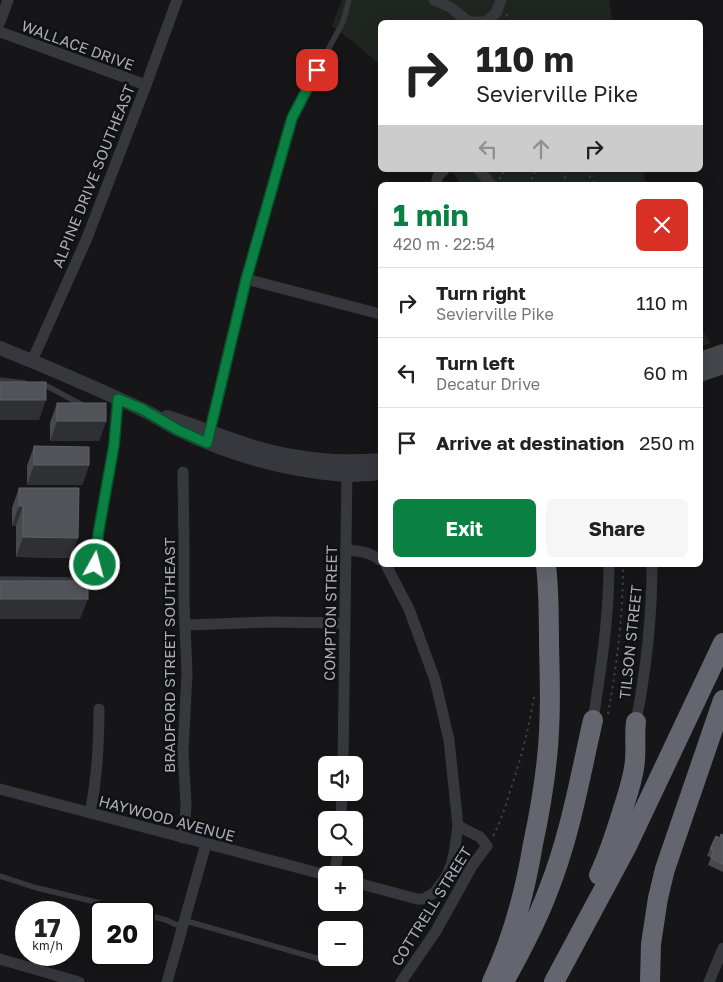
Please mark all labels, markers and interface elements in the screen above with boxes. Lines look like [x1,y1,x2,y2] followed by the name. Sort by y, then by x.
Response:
[19,16,137,74] street label: WALLACE DRIVE
[476,38,574,80] text: 110 m
[393,40,458,105] icon: right
[296,49,338,91] pin
[303,56,331,84] icon: arrive
[476,80,638,107] text: Sevierville Pike
[48,82,138,270] street label: ALPINE DRIVE SOUTHEAST
[474,135,502,163] icon: left
[527,135,555,163] icon: ahead
[580,135,608,163] icon: right
[393,197,469,233] text: 1 min
[636,199,688,251] button: close
[393,234,495,254] text: 420 m · 22:54
[436,281,526,304] text: Turn right
[393,289,421,317] icon: right
[636,291,688,314] text: 110 m
[436,304,554,324] text: Sevierville Pike
[436,351,515,374] text: Turn left
[393,359,421,387] icon: left
[643,361,688,384] text: 60 m
[436,374,540,394] text: Decatur Drive
[393,429,421,457] icon: arrive
[436,431,624,454] text: Arrive at destination
[639,431,695,454] text: 250 m
[393,499,536,557] button: Exit
[546,499,688,557] button: Share
[160,537,178,773] street label: BRADFORD STREET SOUTHEAST
[68,538,120,590] position arrow
[320,545,340,681] street label: COMPTON STREET
[615,584,645,700] street label: TILSON STREET
[318,756,363,966] map controls
[318,756,363,801] button: sound
[97,791,237,845] street label: HAYWOOD AVENUE
[318,811,363,856] button: search
[387,843,475,969] street label: COTTRELL STREET
[318,866,363,911] button: +
[90,901,155,966] speed limit sign: 20
[34,912,61,943] text: 17
[318,921,363,966] button: −
[32,938,63,953] text: km/h

